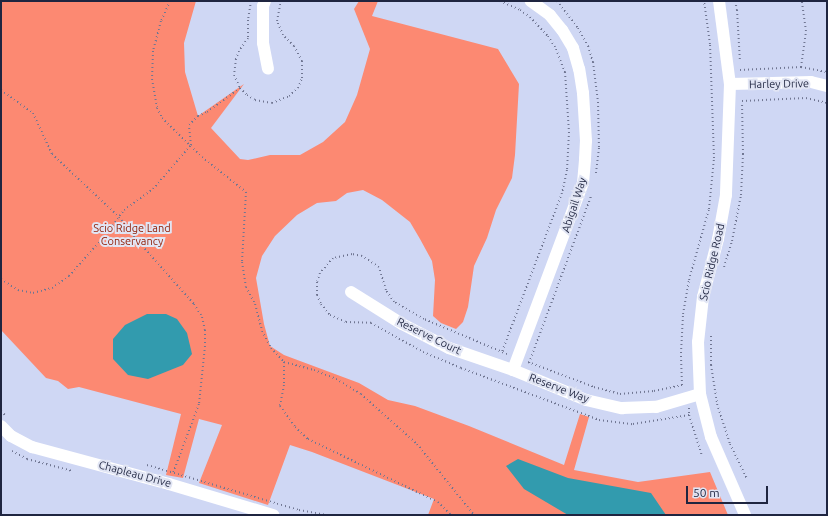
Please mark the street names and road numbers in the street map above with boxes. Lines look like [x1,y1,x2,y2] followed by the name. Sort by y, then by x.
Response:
[749,77,809,91] street label: Harley Drive
[559,176,589,234] street label: Abigail Way
[697,222,727,302] street label: Scio Ridge Road
[395,315,463,357] street label: Reserve Court
[527,371,591,405] street label: Reserve Way
[97,458,173,490] street label: Chapleau Drive

